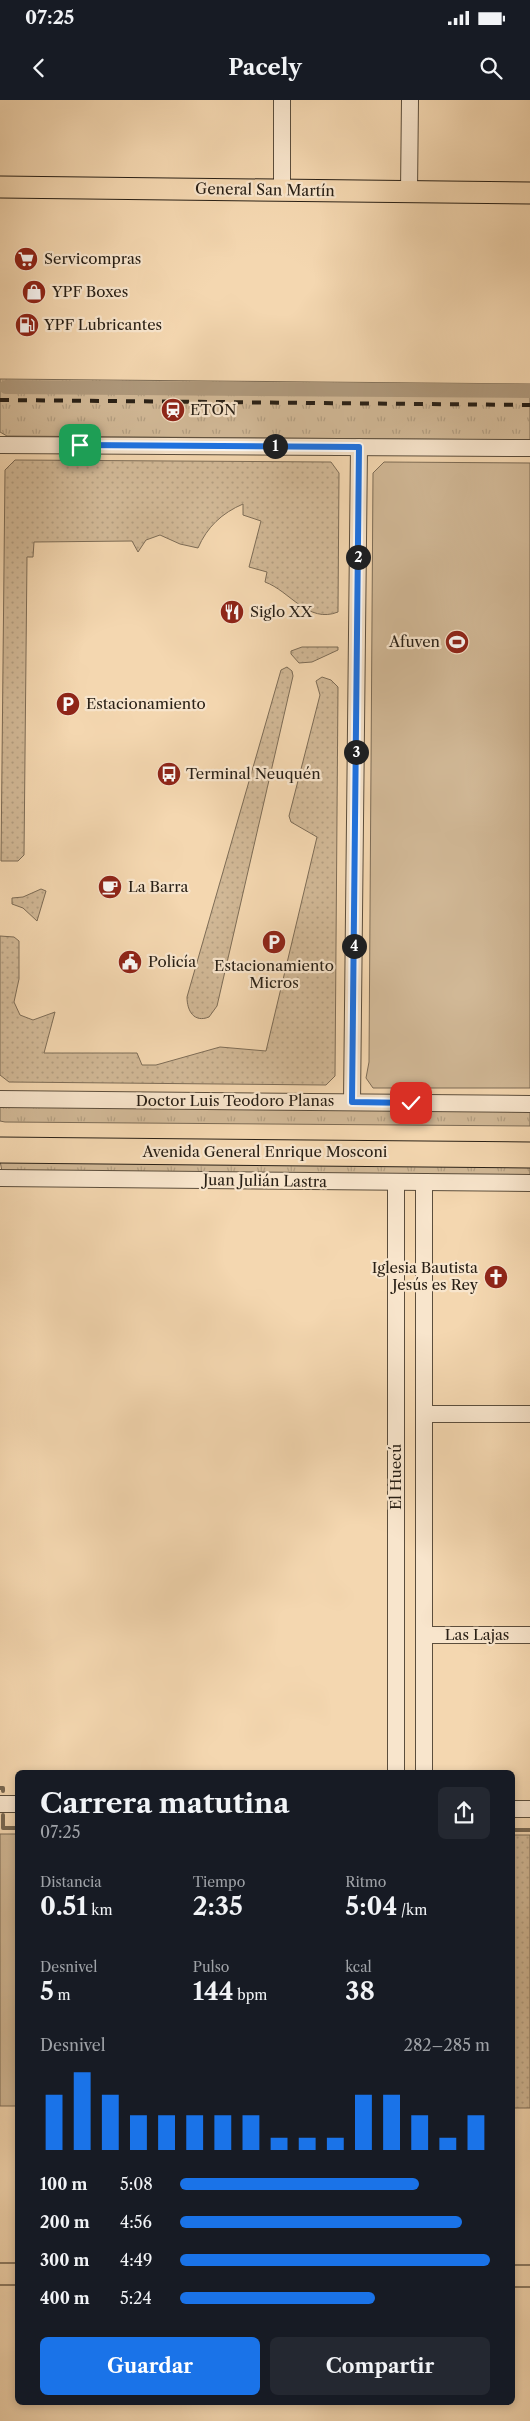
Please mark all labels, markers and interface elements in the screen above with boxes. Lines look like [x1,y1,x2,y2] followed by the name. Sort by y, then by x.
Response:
[25,6,74,29] text: 07:25
[25,54,53,82] icon: back
[228,54,302,81] text: Pacely
[477,54,505,82] icon: search
[195,179,336,200] street label: General San Martín
[13,246,39,272] supermarket icon: Servicompras
[44,249,141,268] place label: Servicompras
[21,279,47,305] shop icon: YPF Boxes
[51,282,128,301] place label: YPF Boxes
[14,312,40,338] fuel station icon: YPF Lubricantes
[43,315,162,334] place label: YPF Lubricantes
[160,397,186,423] station icon: ETON
[190,400,236,419] place label: ETON
[59,424,101,466] pin
[66,431,94,459] icon: arrive
[262,434,288,458] pin: 1
[272,437,279,455] text: 1
[346,544,370,570] pin: 2
[354,548,363,566] text: 2
[219,599,245,625] restaurant icon: Siglo XX
[250,602,313,621] place label: Siglo XX
[444,629,470,655] sports icon: Afuven
[388,632,441,651] place label: Afuven
[55,691,81,717] parking icon: Estacionamiento
[86,694,206,713] place label: Estacionamiento
[344,740,368,764] pin: 3
[353,743,360,761] text: 3
[156,761,182,787] bus stop icon: Terminal Neuquén
[186,764,321,783] place label: Terminal Neuquén
[97,874,123,900] cafe icon: La Barra
[128,877,189,896] place label: La Barra
[261,929,287,955] parking icon: Estacionamiento Micros
[342,934,366,958] pin: 4
[350,937,359,955] text: 4
[117,949,143,975] public building icon: Policía
[148,952,196,971] place label: Policía
[214,956,334,992] place label: Estacionamiento Micros
[390,1082,432,1124] pin
[397,1089,425,1117] icon: check
[136,1091,334,1110] street label: Doctor Luis Teodoro Planas
[142,1142,388,1161] street label: Avenida General Enrique Mosconi
[201,1170,327,1191] street label: Juan Julián Lastra
[372,1258,479,1294] place label: Iglesia Bautista Jesús es Rey
[483,1264,509,1290] church icon: Iglesia Bautista Jesús es Rey
[386,1444,405,1510] street label: El Huecú
[445,1625,509,1644] street label: Las Lajas
[40,1786,289,1820] text: Carrera matutina
[438,1787,490,1839] button: share
[40,1822,80,1842] text: 07:25
[40,1873,102,1891] text: Distancia
[193,1873,245,1891] text: Tiempo
[345,1873,386,1891] text: Ritmo
[40,1891,88,1922] text: 0.51
[193,1891,243,1922] text: 2:35
[345,1891,397,1922] text: 5:04
[88,1901,112,1919] text: km
[397,1901,427,1919] text: /km
[40,1958,97,1976] text: Desnivel
[193,1958,229,1976] text: Pulso
[345,1958,372,1976] text: kcal
[40,1976,54,2007] text: 5
[193,1976,234,2007] text: 144
[345,1976,375,2007] text: 38
[54,1986,71,2004] text: m
[234,1986,267,2004] text: bpm
[40,2035,106,2055] text: Desnivel
[404,2035,490,2055] text: 282–285 m
[40,2174,87,2194] text: 100 m
[120,2174,153,2194] text: 5:08
[40,2212,90,2232] text: 200 m
[120,2212,152,2232] text: 4:56
[40,2250,89,2270] text: 300 m
[120,2250,152,2270] text: 4:49
[40,2288,90,2308] text: 400 m
[120,2288,152,2308] text: 5:24
[40,2337,260,2395] button: Guardar
[270,2337,490,2395] button: Compartir

